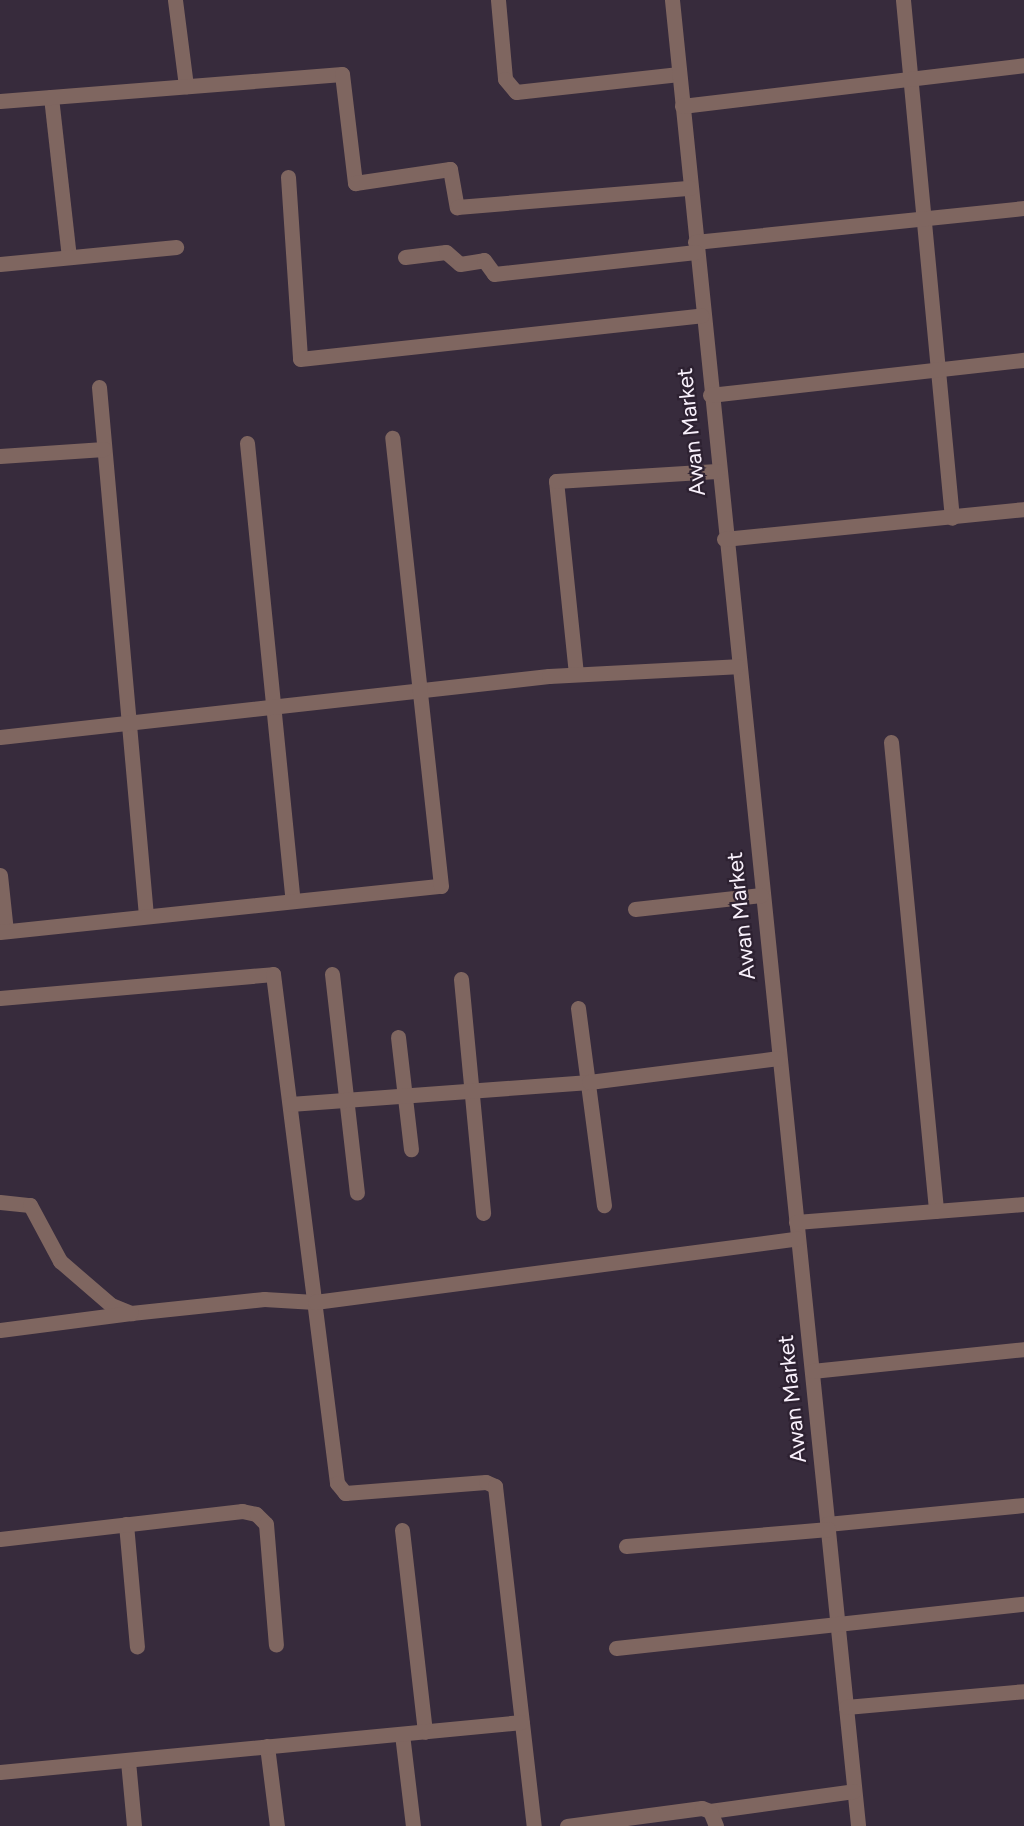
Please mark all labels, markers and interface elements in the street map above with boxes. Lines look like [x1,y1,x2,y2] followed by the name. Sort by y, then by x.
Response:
[671,367,711,497] street label: Awan Market
[721,851,761,981] street label: Awan Market
[772,1334,812,1464] street label: Awan Market

